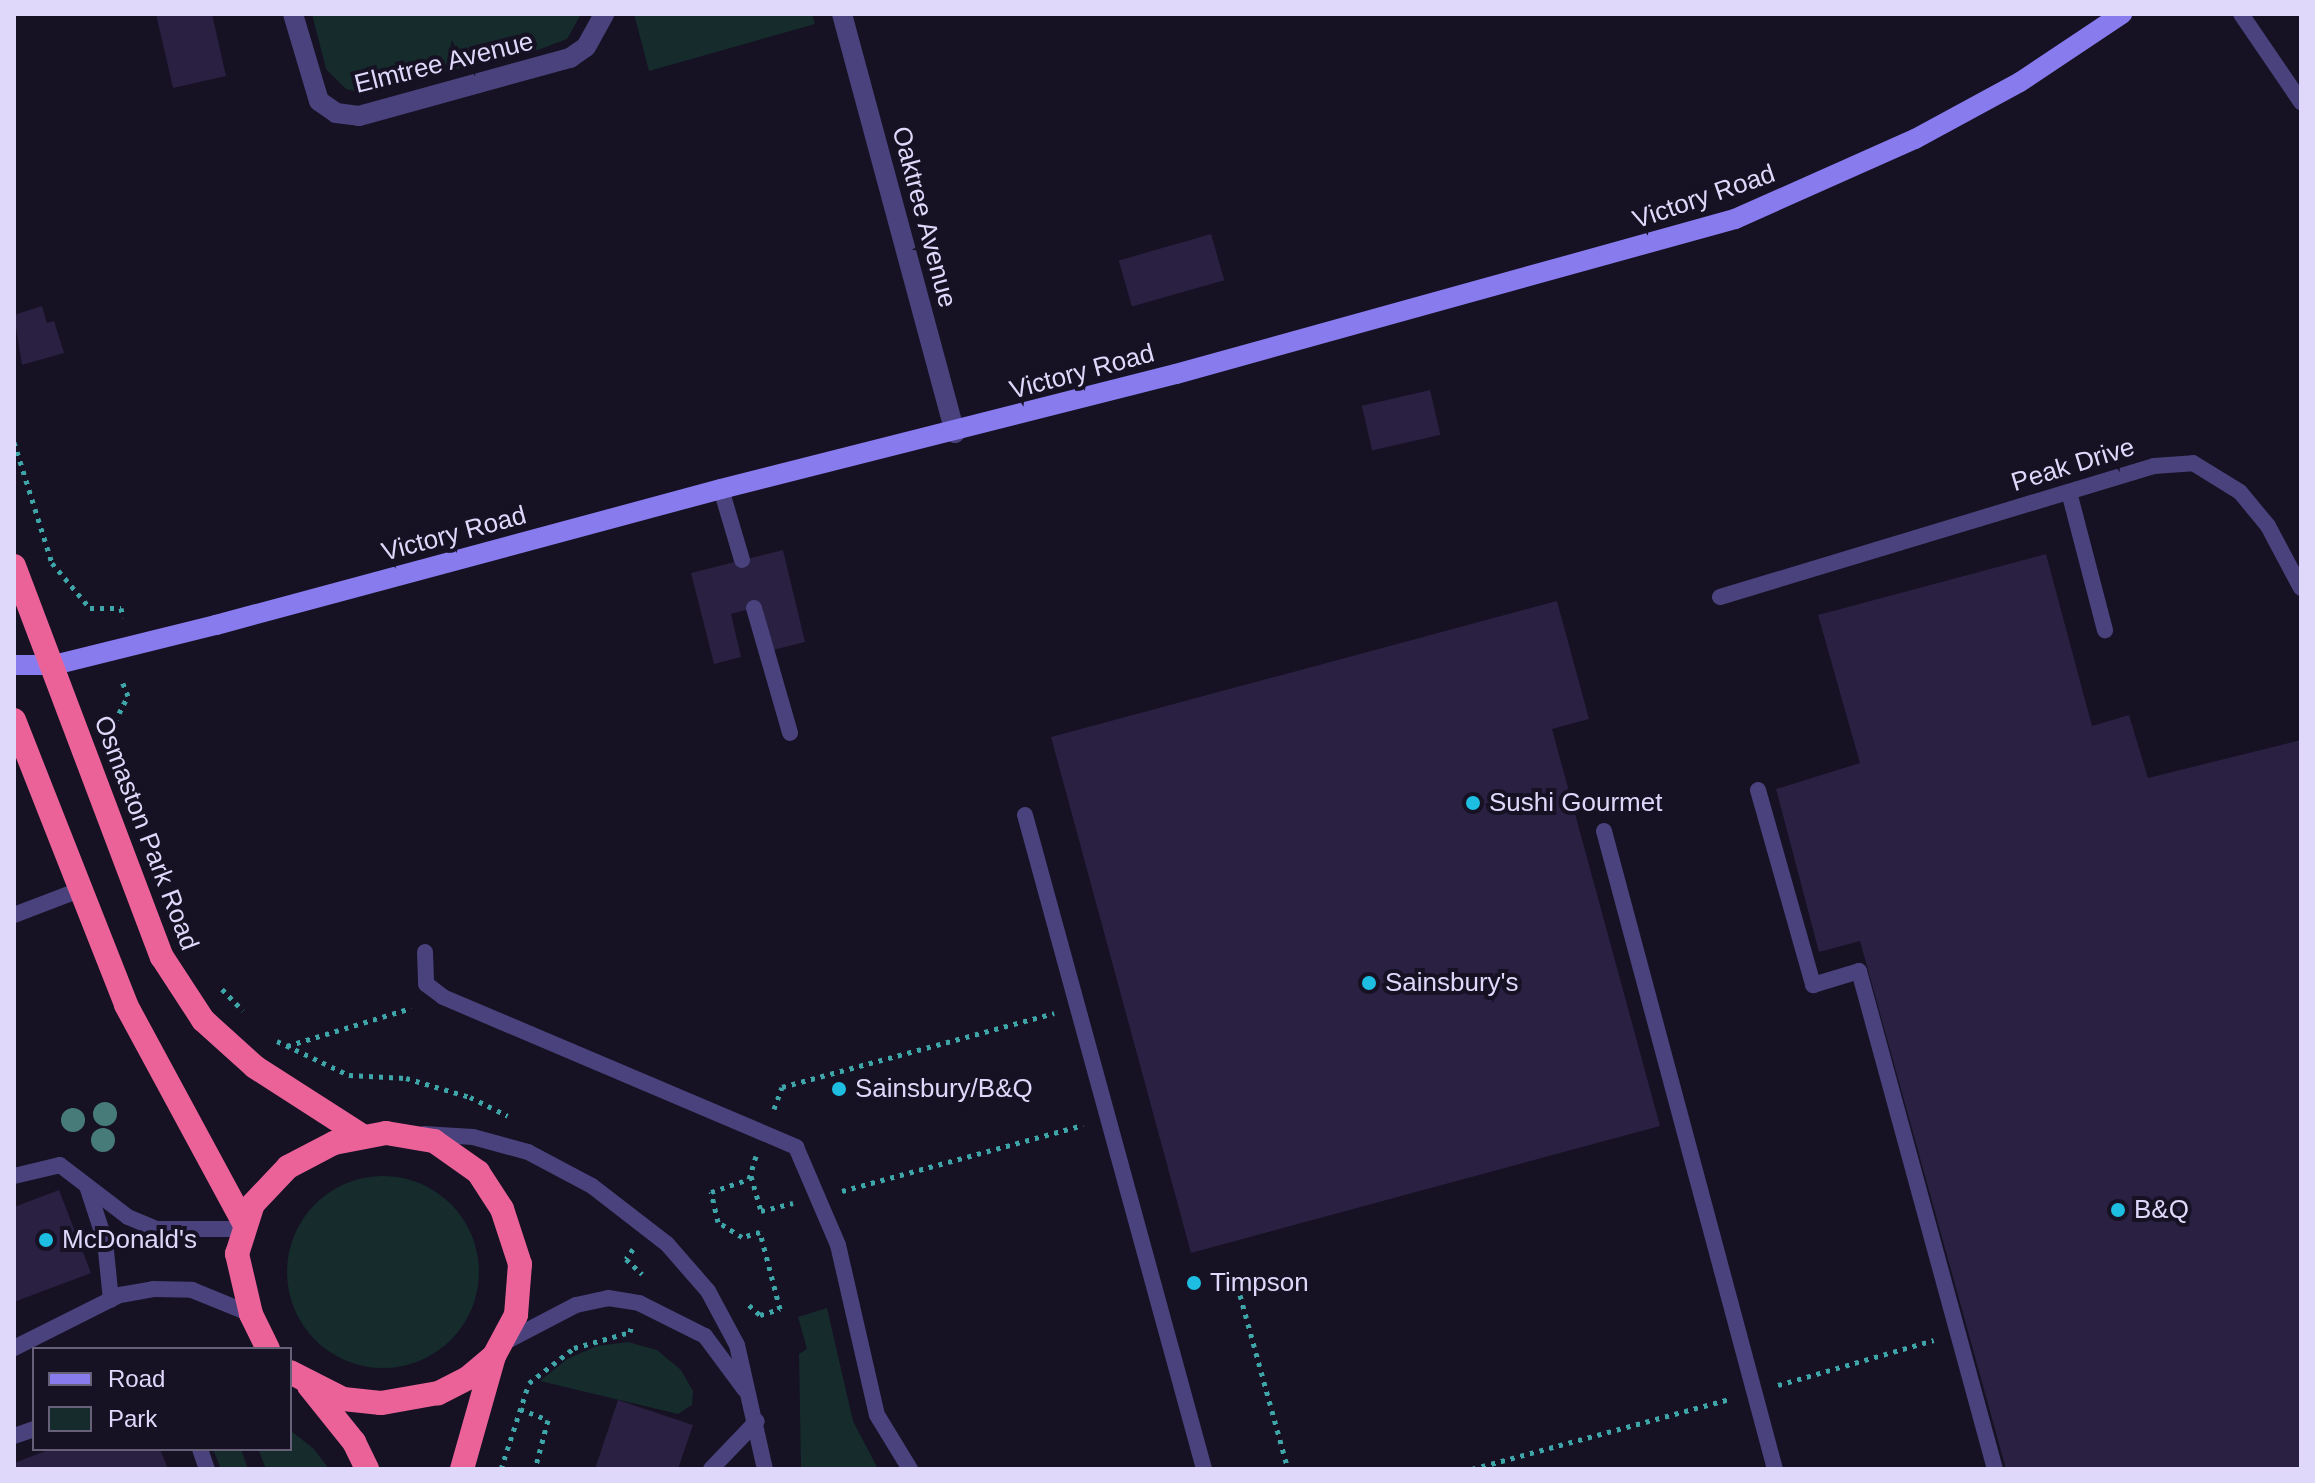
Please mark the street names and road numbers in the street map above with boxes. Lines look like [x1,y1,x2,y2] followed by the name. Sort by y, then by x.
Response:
[351,26,537,100] street label: Elmtree Avenue
[885,122,963,312] street label: Oaktree Avenue
[1629,158,1779,236] street label: Victory Road
[1006,338,1158,406] street label: Victory Road
[2008,431,2138,499] street label: Peak Drive
[378,500,530,568] street label: Victory Road
[87,711,205,955] street label: Osmaston Park Road

